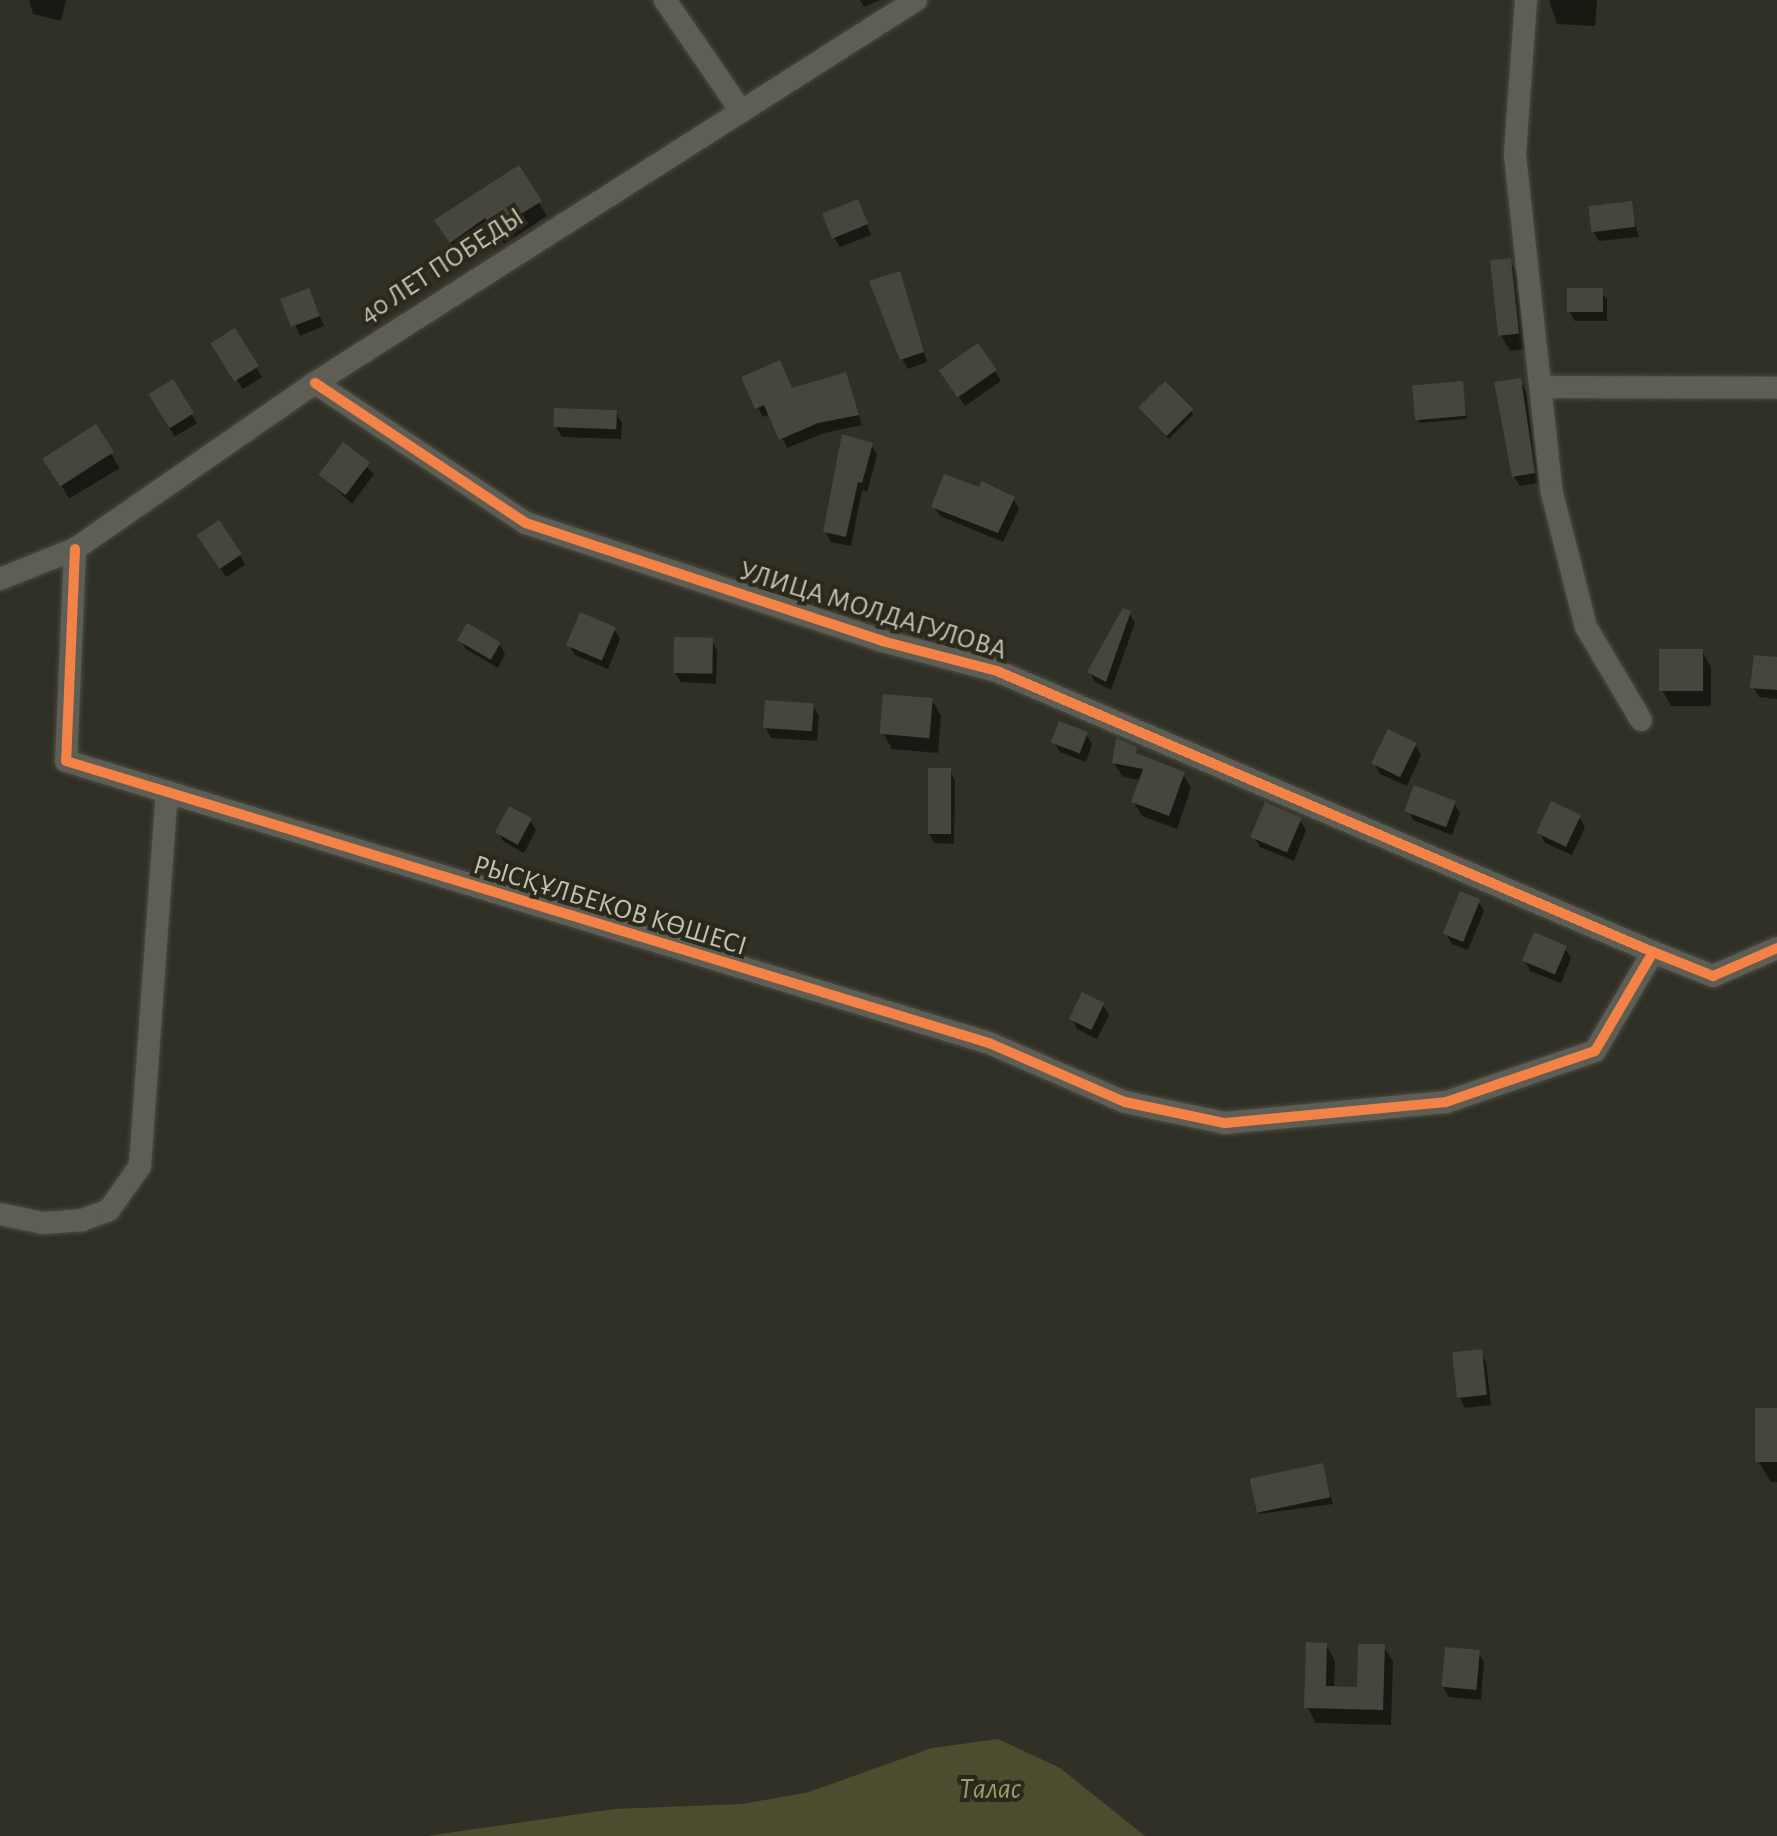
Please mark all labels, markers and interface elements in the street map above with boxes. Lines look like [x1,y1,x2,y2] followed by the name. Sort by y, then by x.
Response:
[354,200,530,332] street label: 40 ЛЕТ ПОБЕДЫ
[735,554,1011,668] street label: УЛИЦА МОЛДАГУЛОВА
[469,848,751,964] street label: РЫСҚҰЛБЕКОВ КӨШЕСІ
[959,1771,1021,1807] water label: Талас

